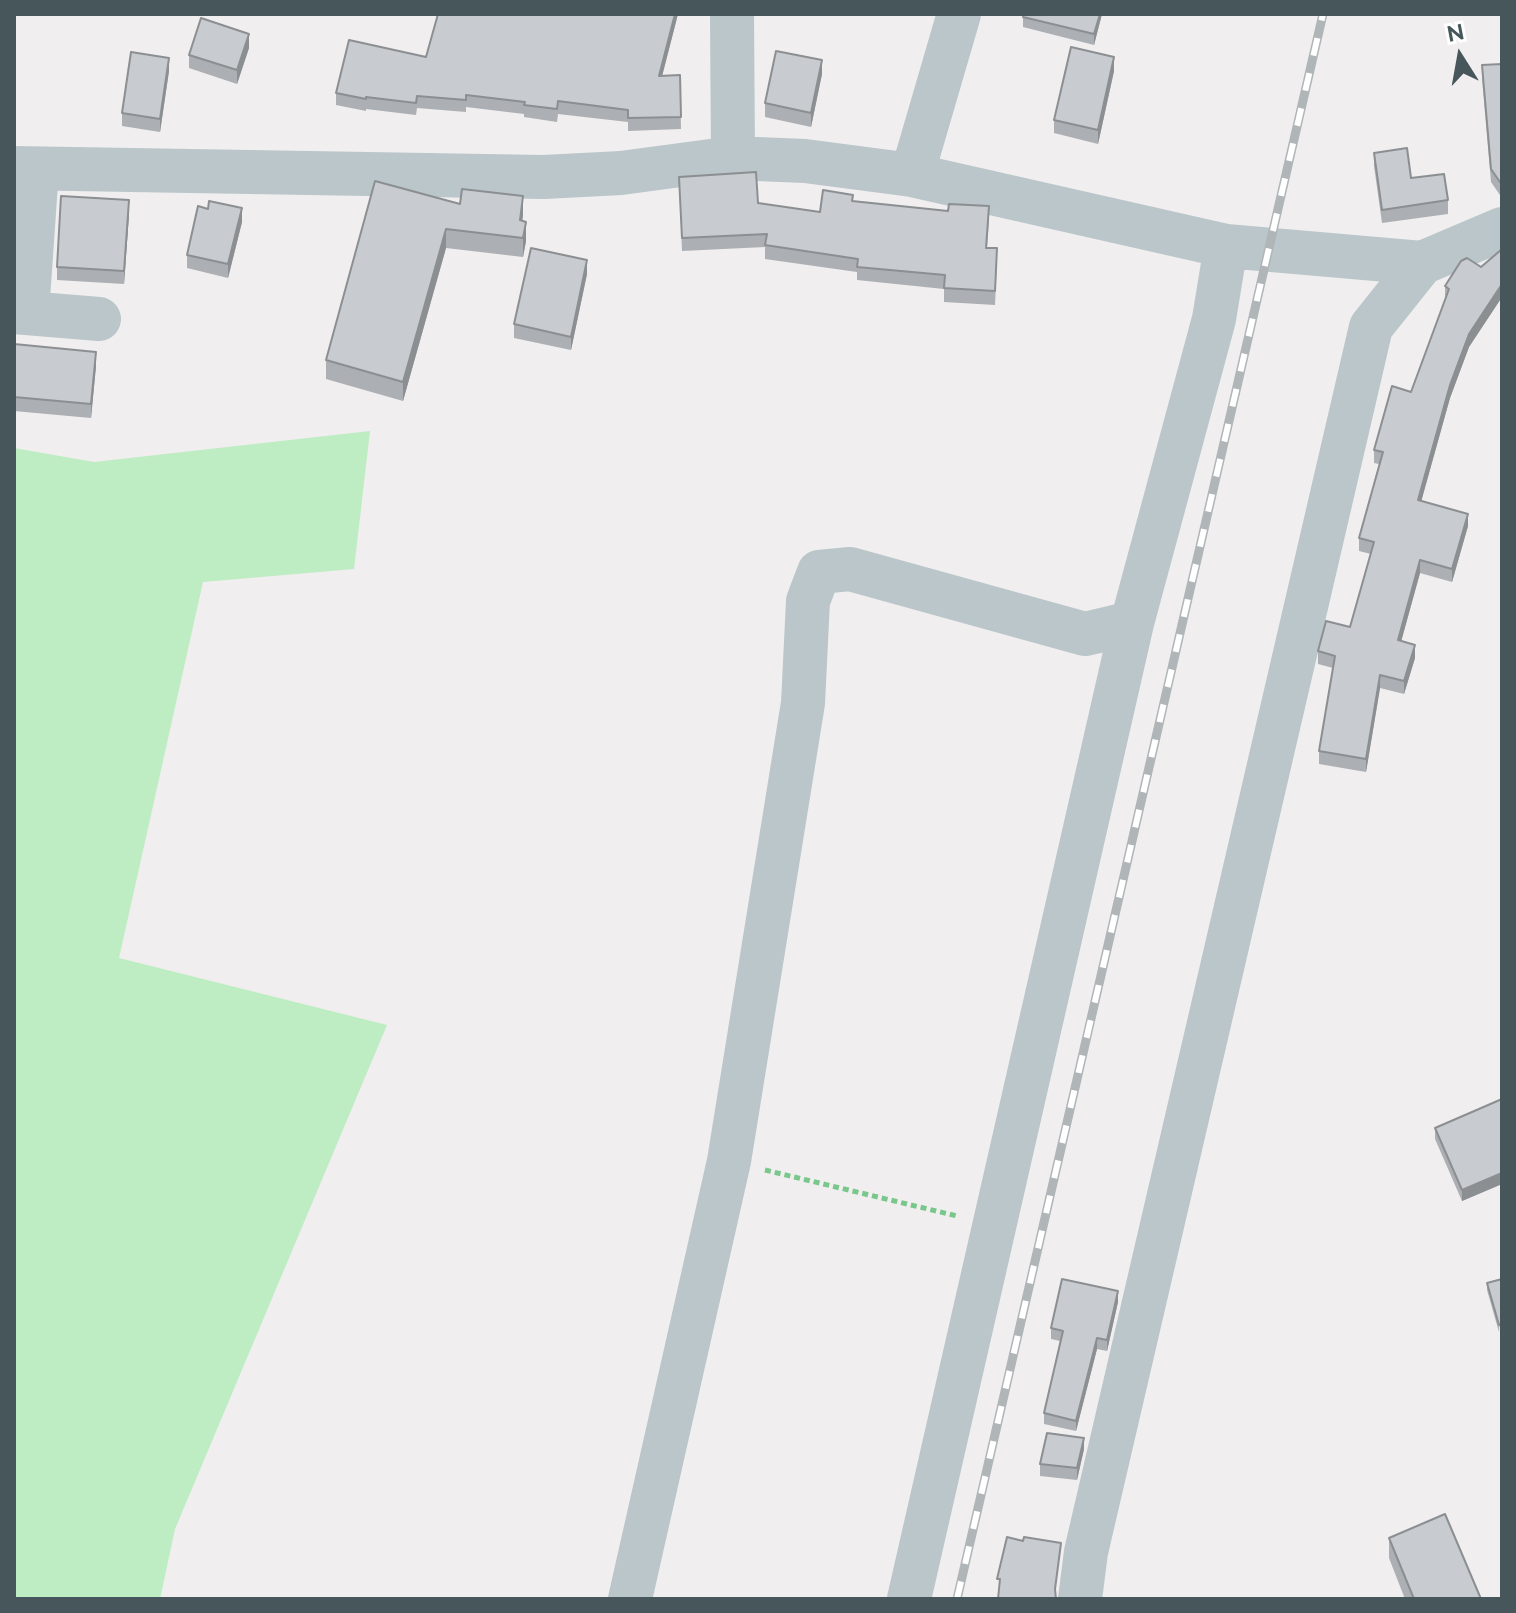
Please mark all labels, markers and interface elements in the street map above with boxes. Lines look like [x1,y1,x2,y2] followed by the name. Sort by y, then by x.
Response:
[1420,16,1500,96] north arrow
[1445,18,1466,47] text: N

